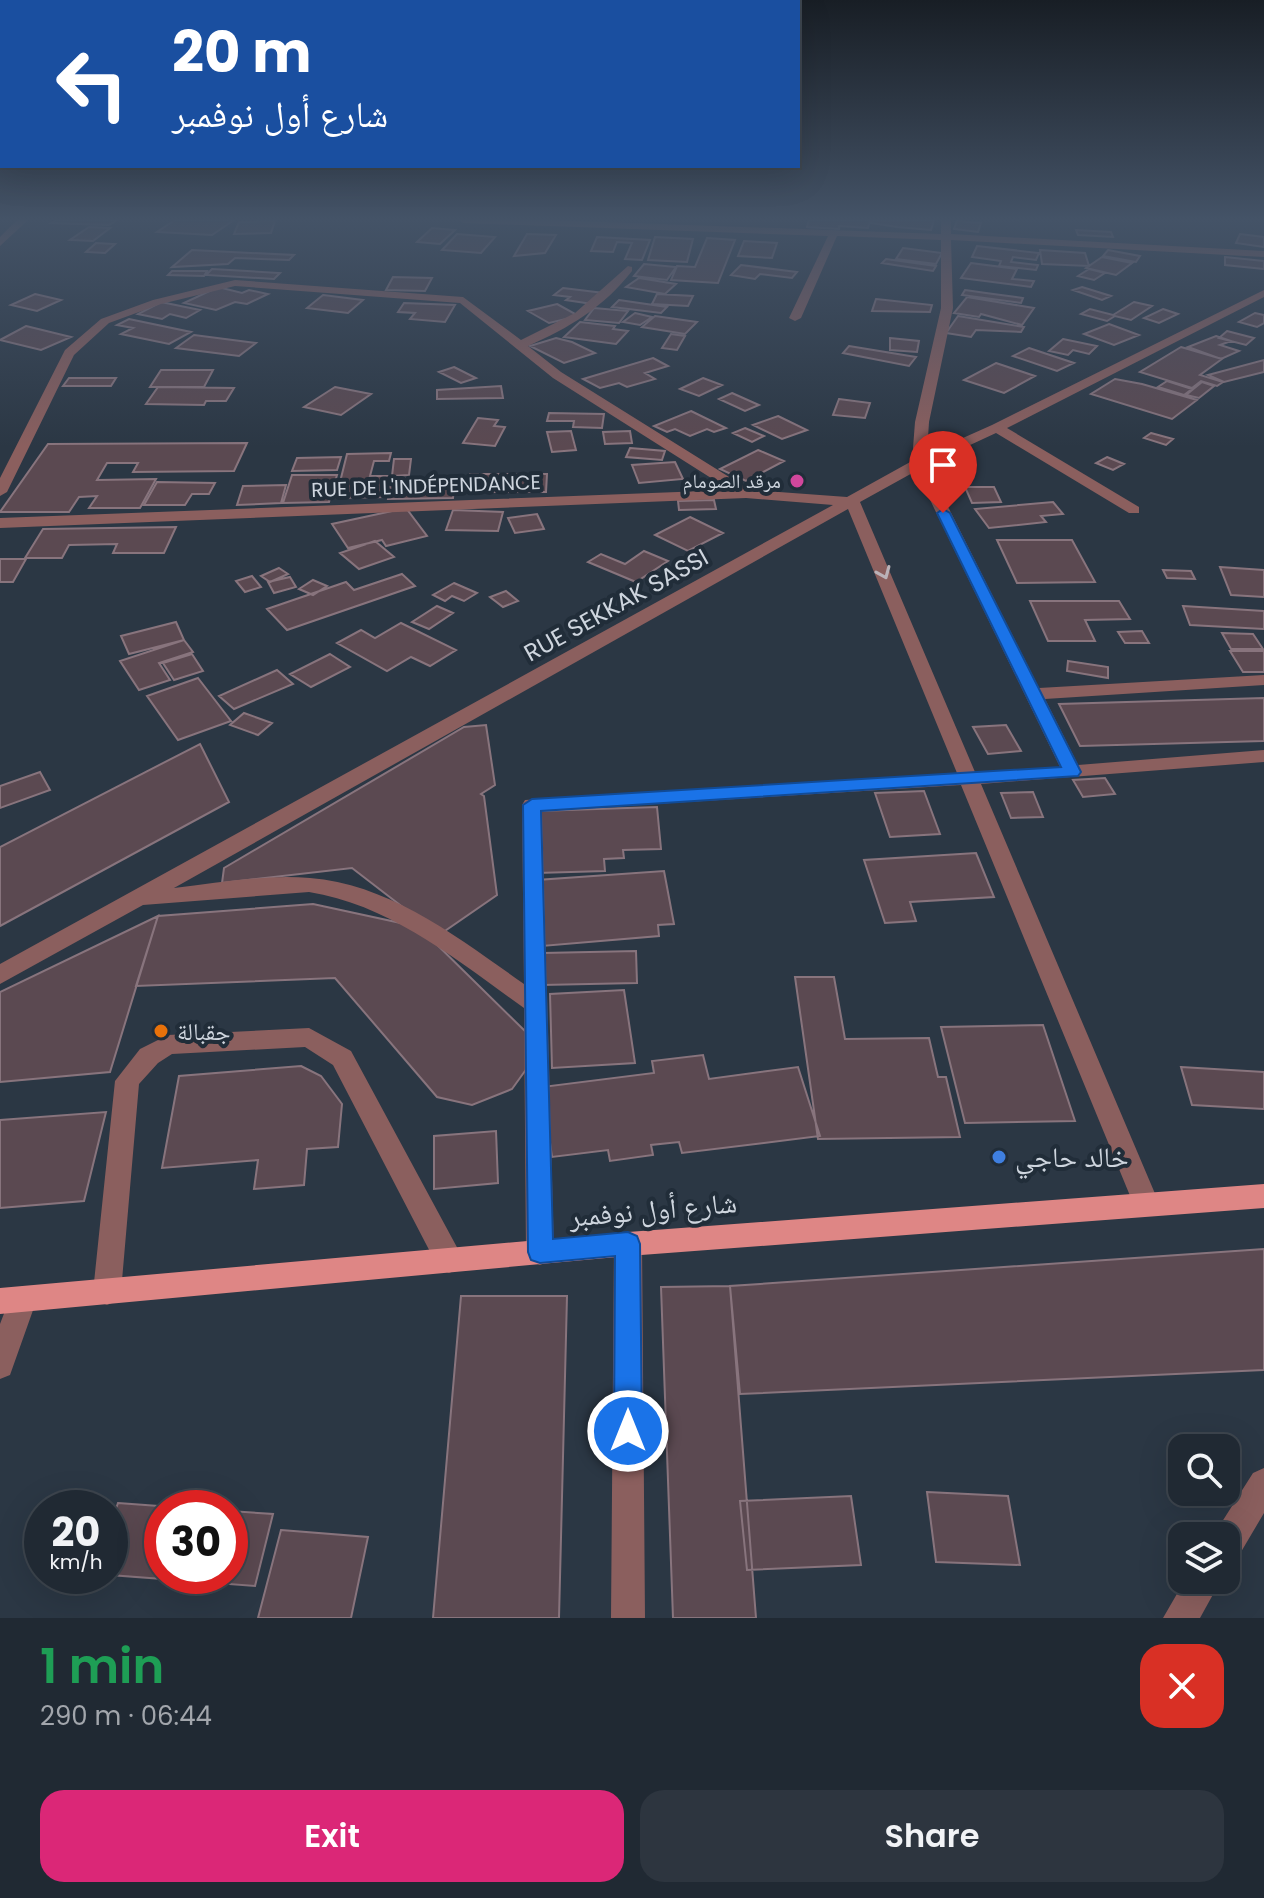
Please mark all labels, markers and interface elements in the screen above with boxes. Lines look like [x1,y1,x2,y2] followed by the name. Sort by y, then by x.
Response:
[172,13,312,92] text: 20 m
[40,32,144,136] icon: left
[172,89,388,140] text: شارع أول نوفمبر
[909,431,977,513] pin
[921,443,965,487] icon: arrive
[683,467,781,495] place label: مرقد الصومام
[311,468,541,504] street label: RUE DE L'INDÉPENDANCE
[788,472,806,490] marker: مرقد الصومام
[518,541,714,669] street label: RUE SEKKAK SASSI
[874,565,890,579] one-way arrow
[177,1015,231,1048] place label: جقبالة
[152,1022,170,1040] marker: جقبالة
[1015,1138,1129,1180] place label: خالد حاجي
[990,1148,1008,1166] marker: خالد حاجي
[567,1183,738,1237] street label: شارع أول نوفمبر
[586,1389,670,1473] position arrow
[1168,1434,1240,1594] map controls
[1168,1434,1240,1506] button: search
[144,1490,248,1594] speed limit sign: 30
[52,1504,100,1560] text: 20
[1168,1522,1240,1594] button: layers
[49,1548,103,1576] text: km/h
[40,1633,164,1700] text: 1 min
[1140,1644,1224,1728] button: close
[40,1698,212,1734] text: 290 m · 06:44
[40,1790,624,1882] button: Exit
[640,1790,1224,1882] button: Share

